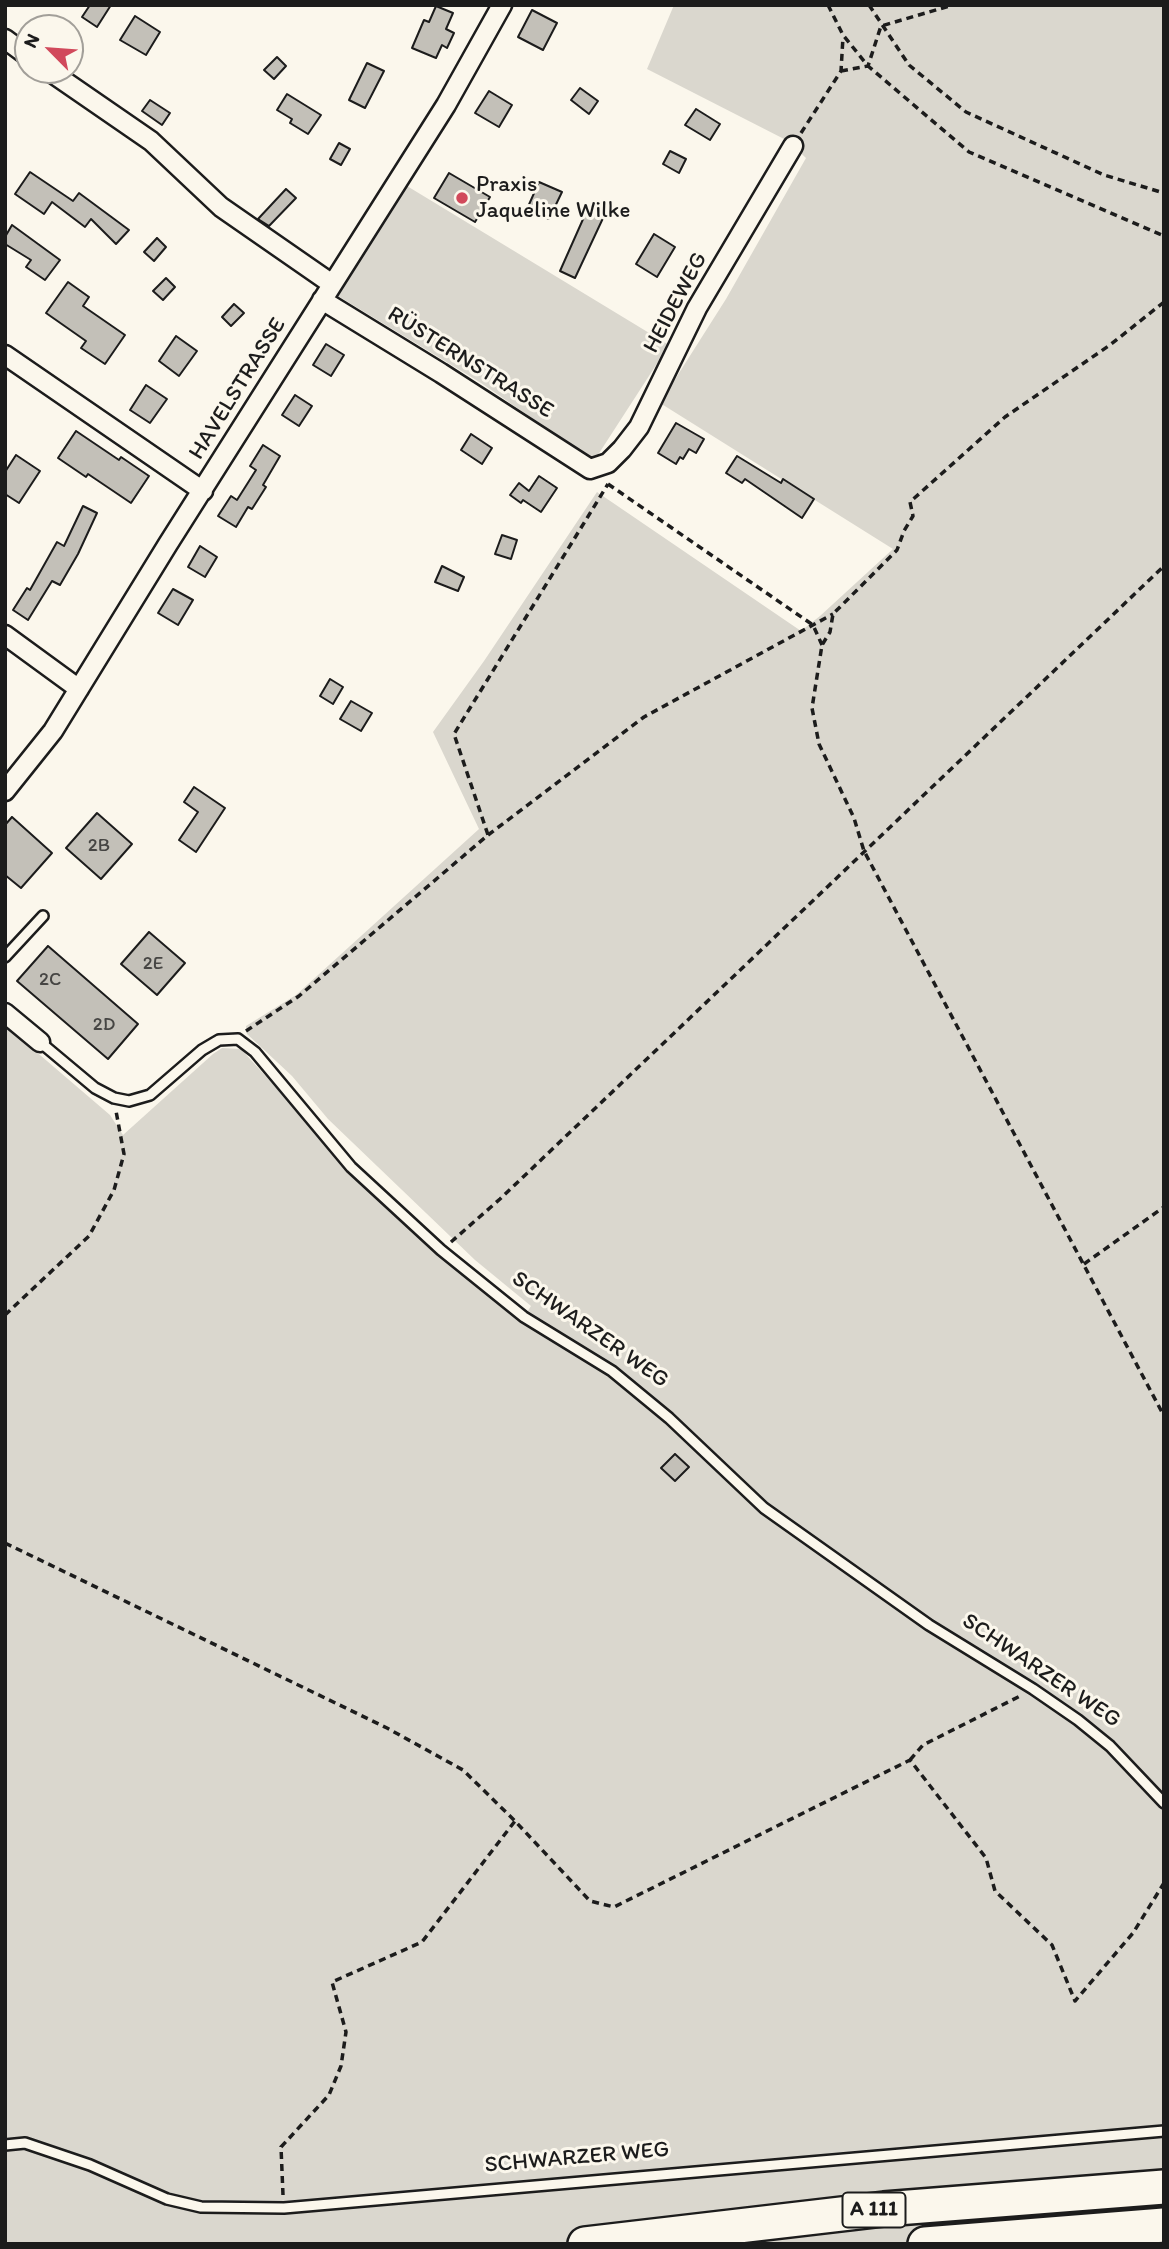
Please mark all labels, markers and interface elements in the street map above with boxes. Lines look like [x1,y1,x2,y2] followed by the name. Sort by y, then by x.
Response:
[14,14,84,84] north arrow
[18,30,44,51] text: N
[476,171,630,225] place label: Praxis Jaqueline Wilke
[454,190,470,206] marker: Praxis Jaqueline Wilke
[638,248,714,358] street label: HEIDEWEG
[382,301,558,425] street label: RÜSTERNSTRASSE
[183,313,293,465] street label: HAVELSTRASSE
[88,835,110,857] house number: 2B
[143,953,163,975] house number: 2E
[39,969,61,991] house number: 2C
[93,1014,115,1036] house number: 2D
[506,1266,674,1394] street label: SCHWARZER WEG
[956,1608,1126,1734] street label: SCHWARZER WEG
[484,2136,670,2180] street label: SCHWARZER WEG
[842,2192,906,2228] road number: A 111

